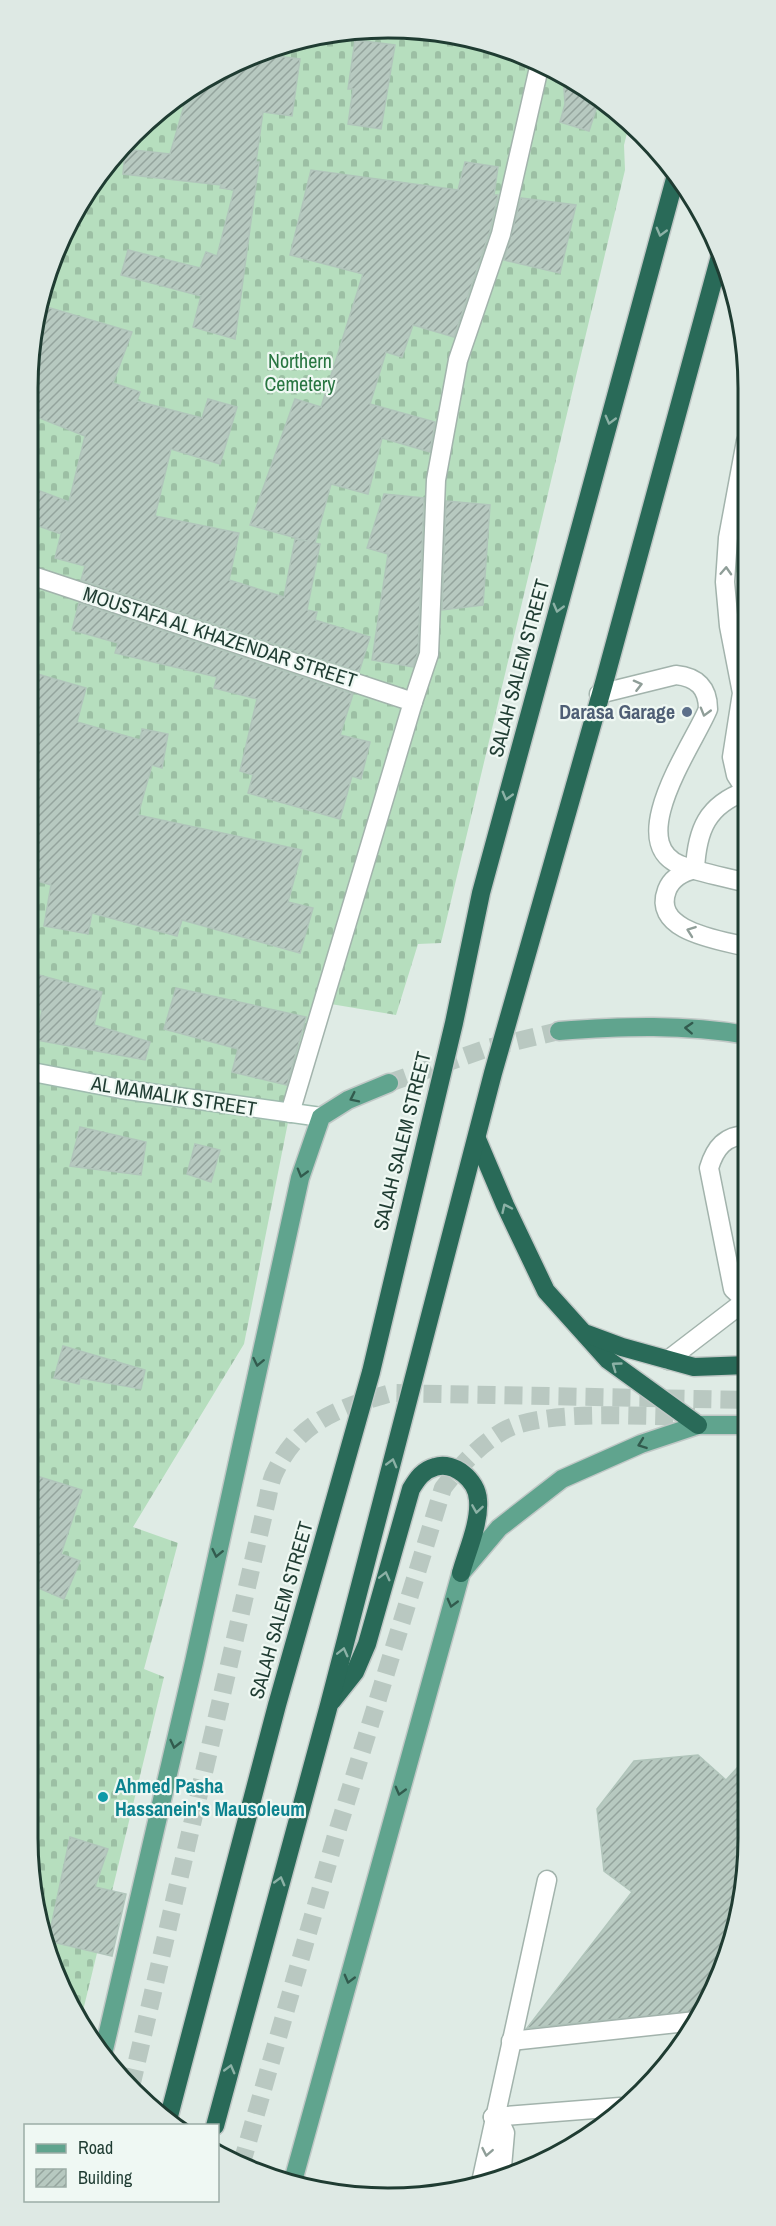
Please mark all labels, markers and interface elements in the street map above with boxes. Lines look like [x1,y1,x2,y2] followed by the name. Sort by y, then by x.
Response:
[656,226,668,237] one-way arrow
[264,347,336,397] park label: Northern Cemetery
[604,415,617,425] one-way arrow
[719,567,732,576] one-way arrow
[482,576,555,760] street label: SALAH SALEM STREET
[80,579,360,694] street label: MOUSTAFA AL KHAZENDAR STREET
[553,603,566,613] one-way arrow
[632,679,642,692] one-way arrow
[559,698,675,725] place label: Darasa Garage
[680,705,694,719] marker: Darasa Garage
[700,706,712,717] one-way arrow
[502,790,514,801] one-way arrow
[686,925,697,938] one-way arrow
[685,1021,694,1034] one-way arrow
[366,1049,437,1233] street label: SALAH SALEM STREET
[88,1069,259,1122] street label: AL MAMALIK STREET
[349,1090,360,1102] one-way arrow
[297,1167,309,1177] one-way arrow
[502,1204,514,1215] one-way arrow
[252,1357,265,1367] one-way arrow
[612,1362,623,1373] one-way arrow
[637,1436,648,1449] one-way arrow
[385,1458,397,1469] one-way arrow
[471,1504,483,1514] one-way arrow
[242,1518,319,1702] street label: SALAH SALEM STREET
[212,1548,225,1558] one-way arrow
[378,1571,391,1581] one-way arrow
[447,1597,459,1608] one-way arrow
[335,1647,348,1657] one-way arrow
[170,1738,183,1748] one-way arrow
[115,1772,305,1822] place label: Ahmed Pasha Hassanein's Mausoleum
[395,1786,408,1796] one-way arrow
[96,1790,110,1804] marker: Ahmed Pasha Hassanein's Mausoleum
[273,1876,286,1886] one-way arrow
[344,1973,356,1984] one-way arrow
[223,2064,235,2075] one-way arrow
[24,2124,219,2202] legend
[78,2135,113,2160] text: Road
[481,2147,494,2157] one-way arrow
[78,2165,133,2190] text: Building

